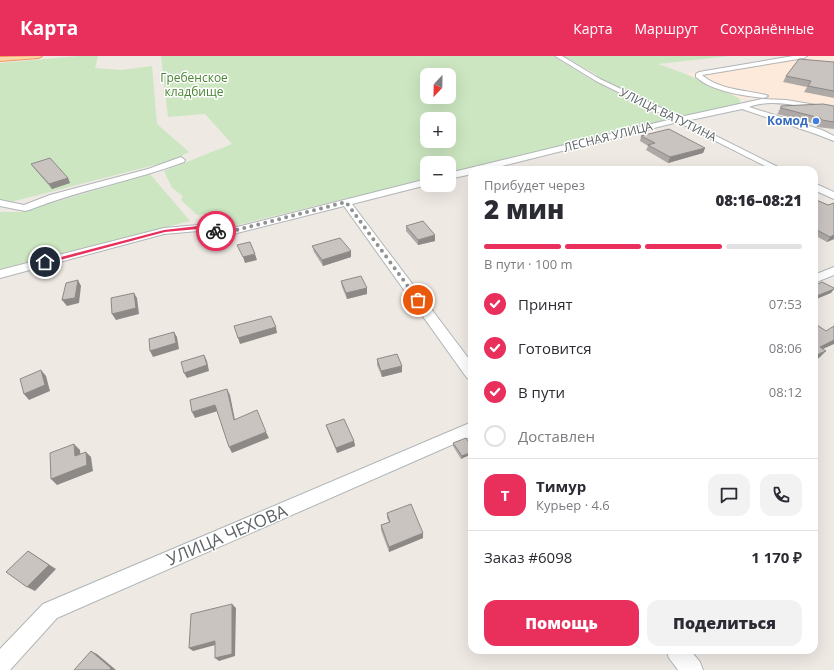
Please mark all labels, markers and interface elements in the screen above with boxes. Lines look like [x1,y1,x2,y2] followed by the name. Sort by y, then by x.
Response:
[20,15,78,41] text: Карта
[573,19,612,38] text: Карта
[634,19,698,38] text: Маршрут
[720,19,814,38] text: Сохранённые
[420,68,456,104] north arrow
[420,68,456,192] map controls
[160,69,228,100] park label: Гребенское кладбище
[617,84,720,146] street label: УЛИЦА ВАТУТИНА
[420,112,456,148] button: +
[767,112,808,129] place label: Комод
[811,116,821,126] marker: Комод
[562,117,655,156] street label: ЛЕСНАЯ УЛИЦА
[420,156,456,192] button: −
[484,176,585,194] text: Прибудет через
[716,190,802,210] text: 08:16–08:21
[484,191,564,227] text: 2 мин
[196,211,236,251] courier
[205,220,227,242] icon: bike
[28,245,62,279] pin
[34,251,56,273] icon: home
[484,255,573,273] text: В пути · 100 m
[401,283,435,317] pin
[407,289,429,311] icon: bag
[484,293,506,315] icon: check
[518,294,573,314] text: Принят
[769,295,802,313] text: 07:53
[484,337,506,359] icon: check
[518,338,592,358] text: Готовится
[769,339,802,357] text: 08:06
[484,381,506,403] icon: check
[518,382,565,402] text: В пути
[769,383,802,401] text: 08:12
[518,426,595,446] text: Доставлен
[708,474,750,516] button: chat
[760,474,802,516] button: phone
[536,476,586,496] text: Тимур
[501,485,509,505] text: Т
[536,496,610,514] text: Курьер · 4.6
[163,499,291,570] street label: УЛИЦА ЧЕХОВА
[484,547,572,567] text: Заказ #6098
[751,547,802,567] text: 1 170 ₽
[484,600,639,646] button: Помощь
[647,600,802,646] button: Поделиться

